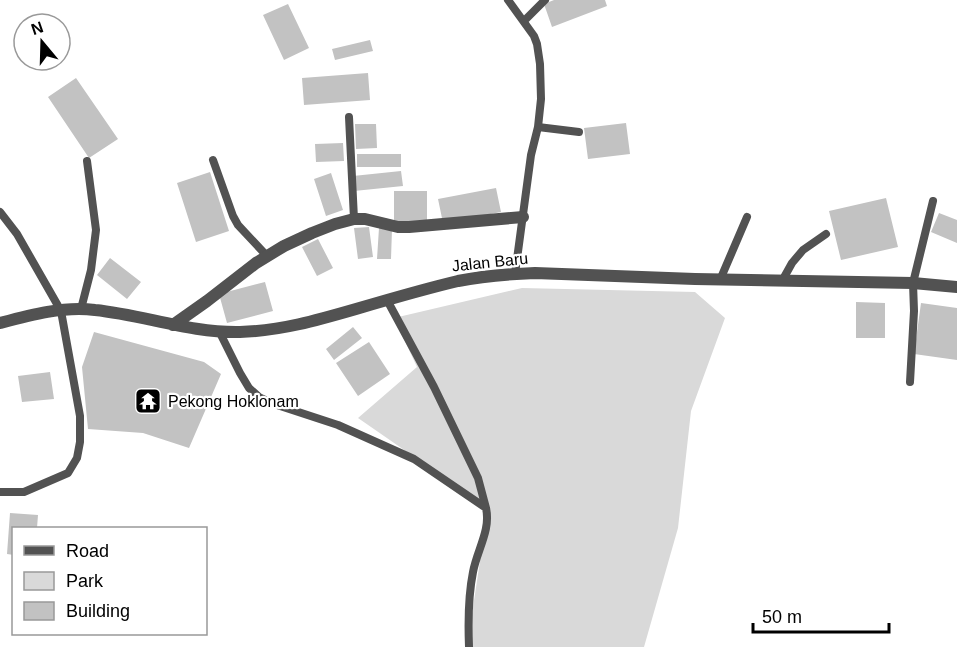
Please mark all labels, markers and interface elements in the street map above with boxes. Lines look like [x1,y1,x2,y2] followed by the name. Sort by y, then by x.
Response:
[12,12,72,72] north arrow
[29,18,46,38] text: N
[451,250,529,274] street label: Jalan Baru
[133,386,163,416] temple icon: Pekong Hoklonam
[168,393,299,410] place label: Pekong Hoklonam
[12,527,207,635] legend
[66,541,109,561] text: Road
[66,571,104,591] text: Park
[753,596,890,634] scale bar
[66,601,130,621] text: Building
[762,607,802,627] text: 50 m

